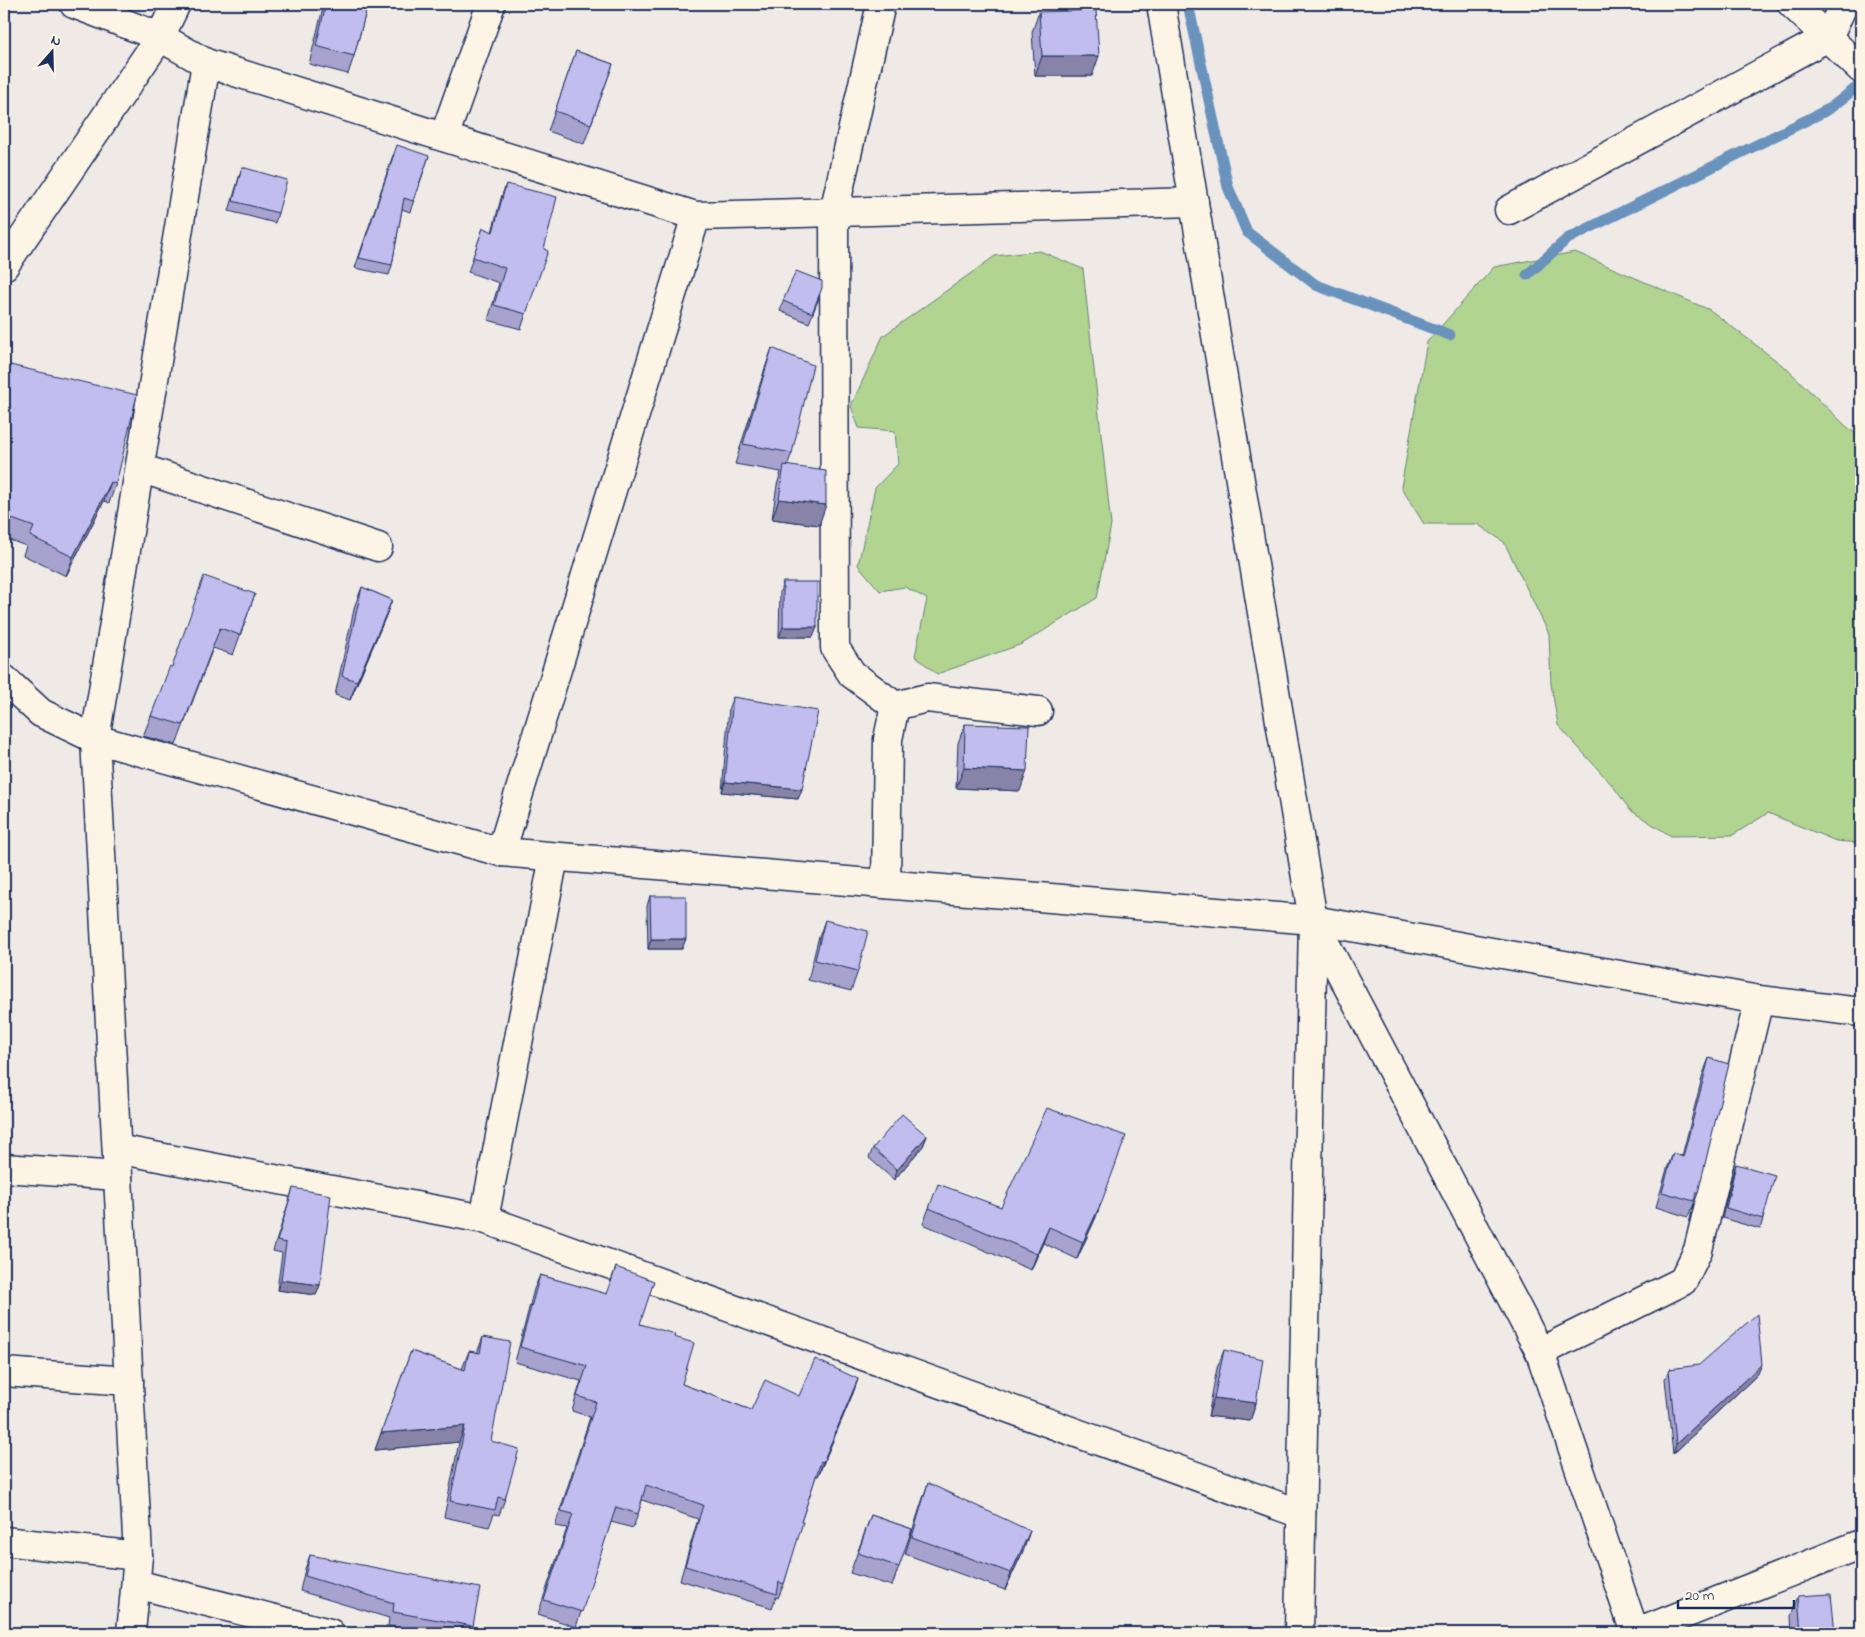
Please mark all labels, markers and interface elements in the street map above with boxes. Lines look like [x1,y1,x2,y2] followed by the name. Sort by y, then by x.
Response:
[28,28,78,78] north arrow
[48,30,64,53] text: N
[1678,1577,1794,1609] scale bar
[1685,1585,1715,1607] text: 20 m

